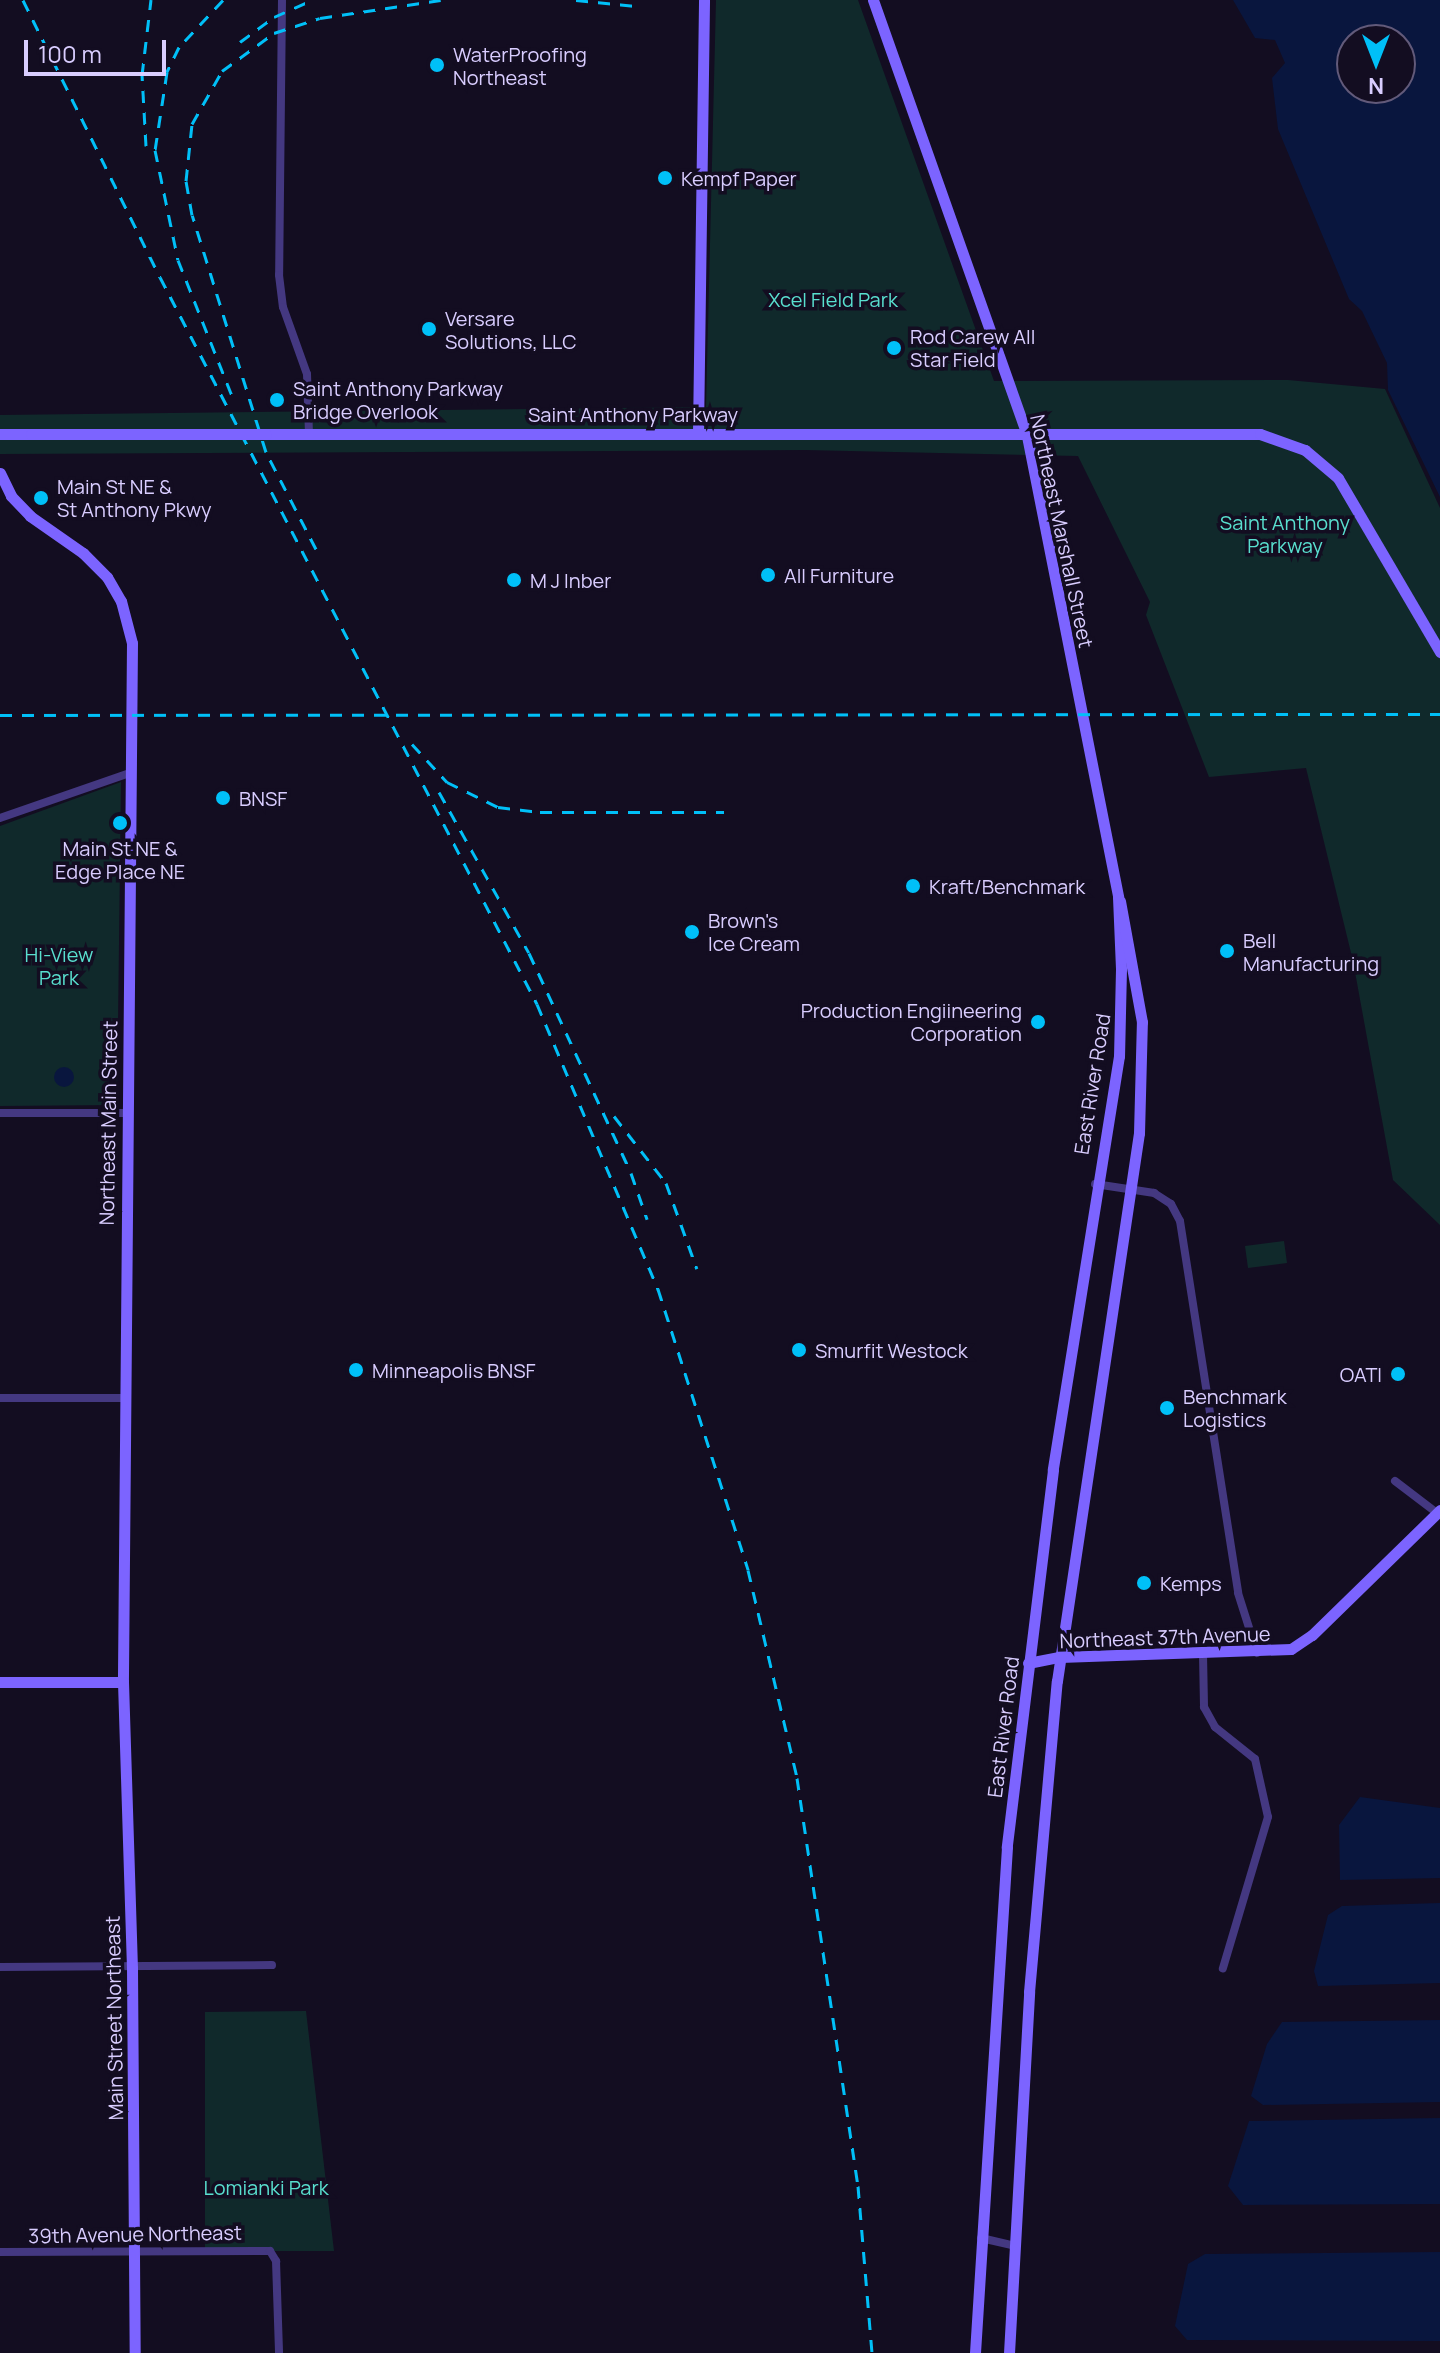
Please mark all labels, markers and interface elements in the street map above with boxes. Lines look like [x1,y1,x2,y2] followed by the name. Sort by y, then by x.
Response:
[28,24,170,74] scale bar
[1336,24,1416,104] north arrow
[38,37,102,70] text: 100 m
[453,42,587,89] place label: WaterProofing Northeast
[428,56,446,74] marker: WaterProofing Northeast
[1368,71,1384,101] text: N
[681,166,797,190] place label: Kempf Paper
[656,169,674,187] marker: Kempf Paper
[768,287,898,311] park label: Xcel Field Park
[445,306,577,353] place label: Versare Solutions, LLC
[420,320,438,338] marker: Versare Solutions, LLC
[910,324,1035,371] place label: Rod Carew All Star Field
[885,339,903,357] marker: Rod Carew All Star Field
[293,376,503,423] place label: Saint Anthony Parkway Bridge Overlook
[268,391,286,409] marker: Saint Anthony Parkway Bridge Overlook
[528,402,738,426] street label: Saint Anthony Parkway
[1026,412,1098,650] street label: Northeast Marshall Street
[57,474,211,521] place label: Main St NE & St Anthony Pkwy
[32,489,50,507] marker: Main St NE & St Anthony Pkwy
[1220,511,1350,558] park label: Saint Anthony Parkway
[784,563,894,587] place label: All Furniture
[759,566,777,584] marker: All Furniture
[530,568,611,592] place label: M J Inber
[505,571,523,589] marker: M J Inber
[239,786,287,810] place label: BNSF
[214,789,232,807] marker: BNSF
[111,814,129,832] marker: Main St NE & Edge Place NE
[55,836,185,883] place label: Main St NE & Edge Place NE
[929,874,1085,898] place label: Kraft/Benchmark
[904,877,922,895] marker: Kraft/Benchmark
[708,908,800,955] place label: Brown's Ice Cream
[683,923,701,941] marker: Brown's Ice Cream
[1243,928,1379,975] place label: Bell Manufacturing
[25,942,93,989] park label: Hi-View Park
[1218,942,1236,960] marker: Bell Manufacturing
[801,998,1022,1045] place label: Production Engiineering Corporation
[1069,1012,1115,1156] street label: East River Road
[1029,1013,1047,1031] marker: Production Engiineering Corporation
[94,1020,122,1226] street label: Northeast Main Street
[815,1338,968,1362] place label: Smurfit Westock
[790,1341,808,1359] marker: Smurfit Westock
[372,1358,536,1382] place label: Minneapolis BNSF
[347,1361,365,1379] marker: Minneapolis BNSF
[1340,1362,1382,1386] place label: OATI
[1389,1365,1407,1383] marker: OATI
[1183,1384,1287,1431] place label: Benchmark Logistics
[1158,1399,1176,1417] marker: Benchmark Logistics
[1160,1571,1222,1595] place label: Kemps
[1135,1574,1153,1592] marker: Kemps
[1059,1621,1271,1653] street label: Northeast 37th Avenue
[982,1655,1024,1799] street label: East River Road
[100,1915,128,2121] street label: Main Street Northeast
[203,2175,329,2199] park label: Lomianki Park
[28,2220,242,2248] street label: 39th Avenue Northeast

